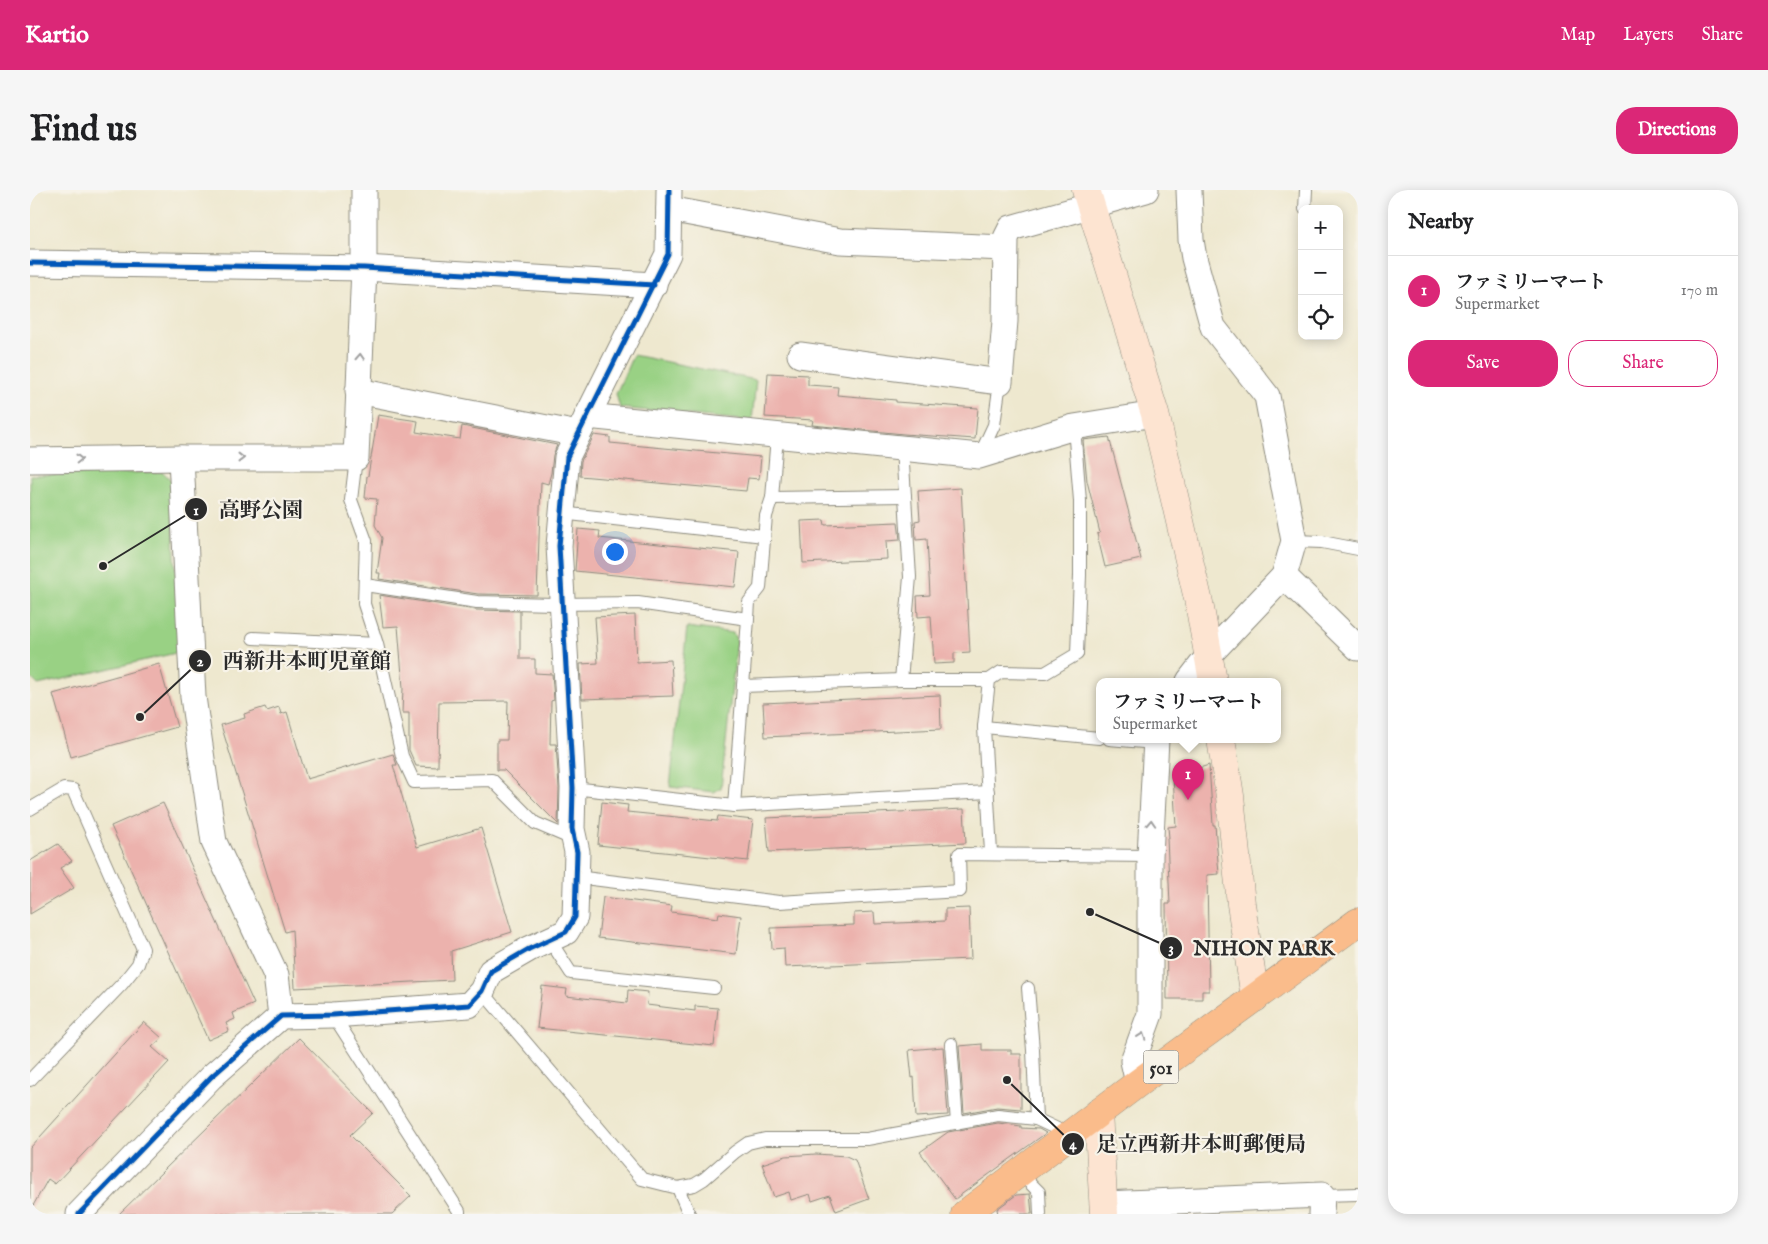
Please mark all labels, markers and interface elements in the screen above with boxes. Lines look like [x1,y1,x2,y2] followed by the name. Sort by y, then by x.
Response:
[25,20,89,51] text: Kartio
[1561,24,1595,47] text: Map
[1623,24,1674,47] text: Layers
[1702,24,1743,47] text: Share
[1616,107,1738,154] button: Directions
[30,108,137,153] text: Find us
[1298,205,1343,340] map controls
[1298,205,1343,250] button: +
[1408,209,1473,236] text: Nearby
[1298,250,1343,295] button: −
[1455,271,1607,295] text: ファミリーマート
[1421,281,1427,301] text: 1
[1681,281,1718,301] text: 170 m
[1298,295,1343,340] button: locate
[1455,295,1540,315] text: Supermarket
[1408,340,1558,387] button: Save
[1568,340,1718,387] button: Share
[354,353,365,361] one-way arrow
[238,453,245,463] one-way arrow
[75,454,83,465] one-way arrow
[184,491,313,527] callout: 高野公園
[219,498,303,525] text: 高野公園
[193,501,199,520] text: 1
[602,539,628,565] your location
[188,643,401,679] callout: 西新井本町児童館
[223,649,391,676] text: 西新井本町児童館
[196,652,204,671] text: 2
[1096,678,1281,743] popup
[1113,691,1264,715] text: ファミリーマート
[1113,715,1197,735] text: Supermarket
[1172,759,1204,800] pin: 1
[1146,819,1157,827] one-way arrow
[1158,930,1345,966] callout: NIHON PARK
[1192,936,1336,963] text: NIHON PARK
[1168,939,1174,958] text: 3
[1136,1033,1146,1041] one-way arrow
[1144,1050,1178,1084] road number: 501
[1061,1126,1316,1162] callout: 足立西新井本町郵便局
[1096,1132,1306,1159] text: 足立西新井本町郵便局
[1069,1135,1077,1154] text: 4

